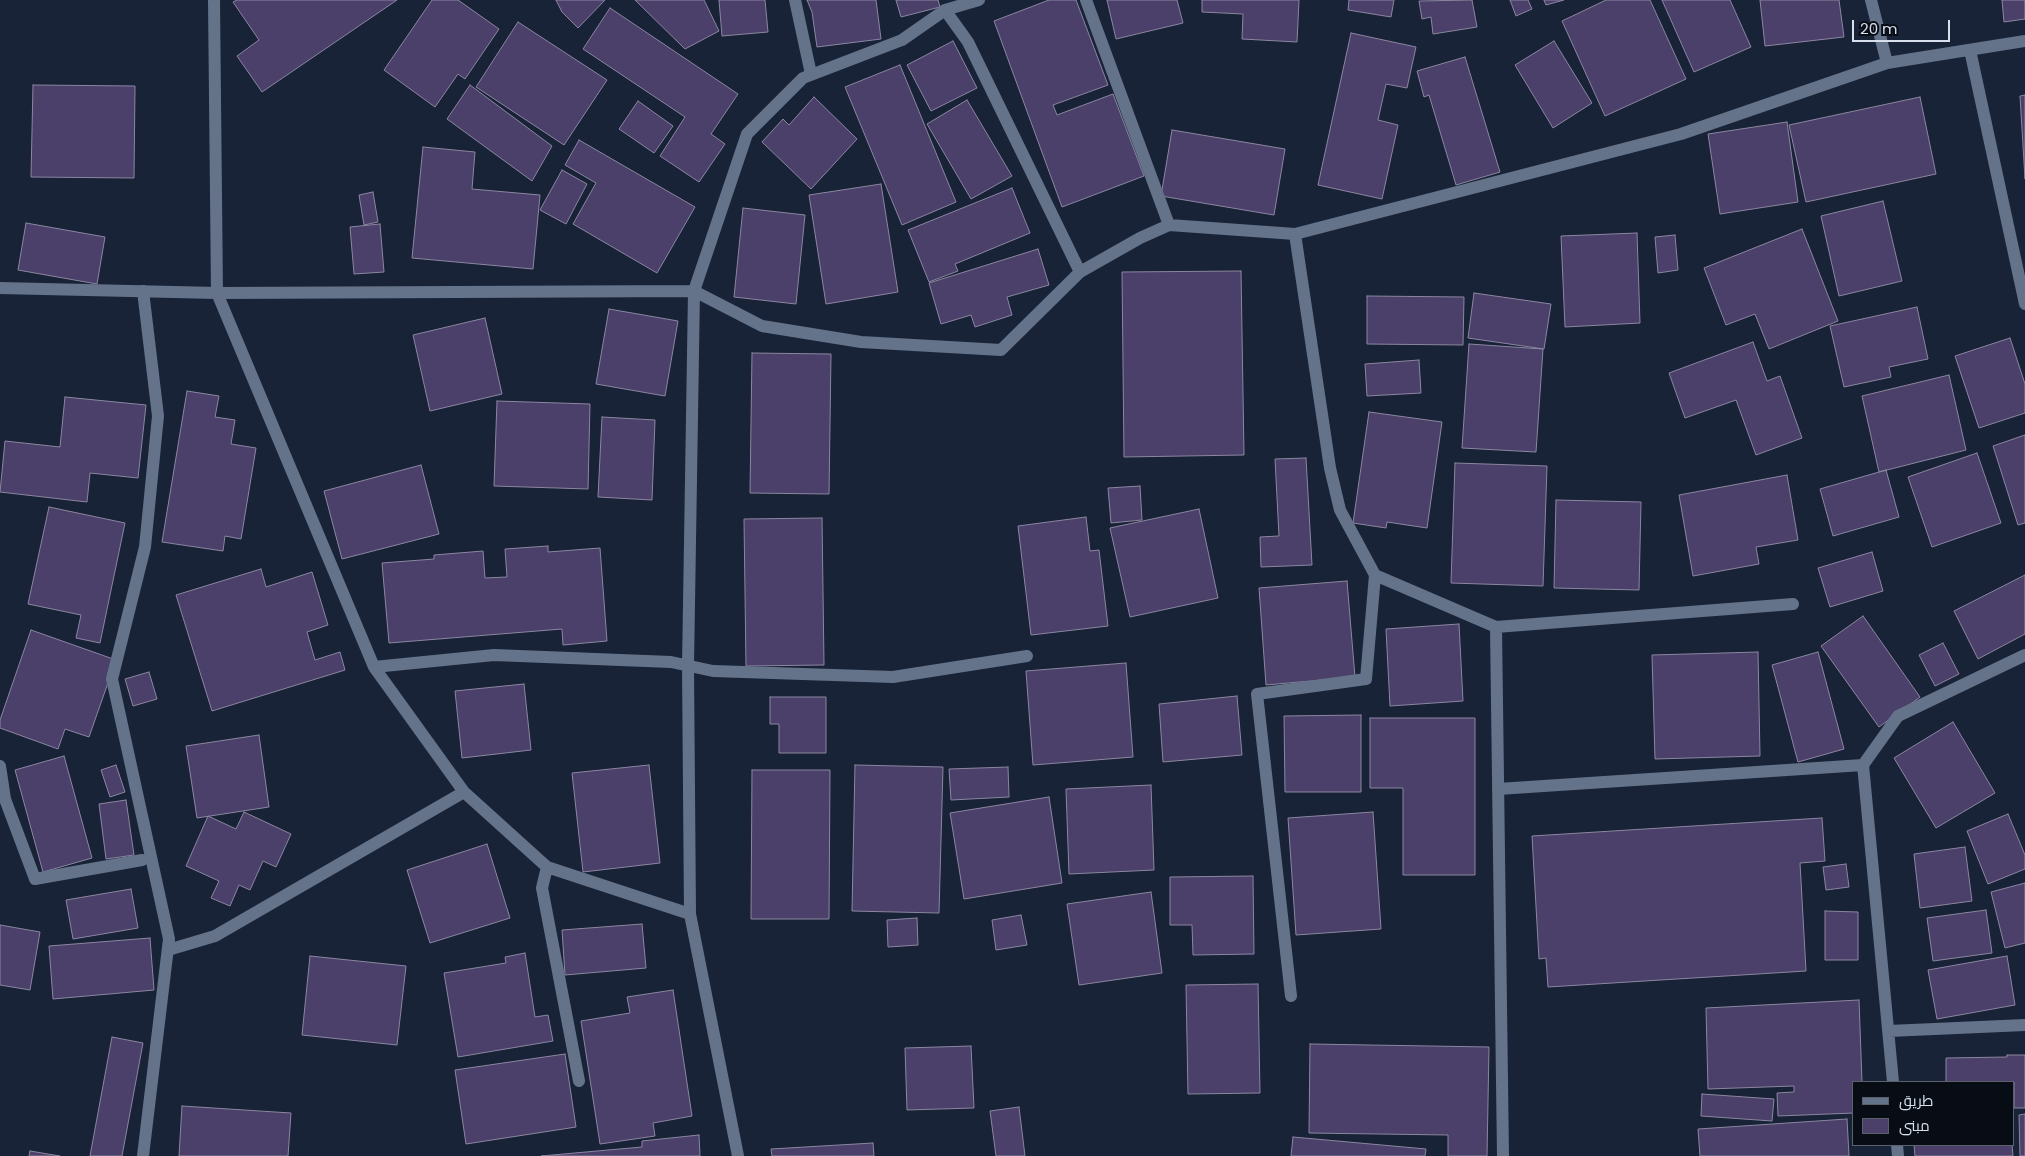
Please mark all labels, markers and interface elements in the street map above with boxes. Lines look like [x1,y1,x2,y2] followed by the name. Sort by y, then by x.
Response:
[1855,10,1952,42] scale bar
[1860,18,1898,39] text: 20 m
[1852,1081,2015,1146] legend
[1899,1090,1933,1111] text: طريق
[1899,1115,1930,1136] text: مبنى

